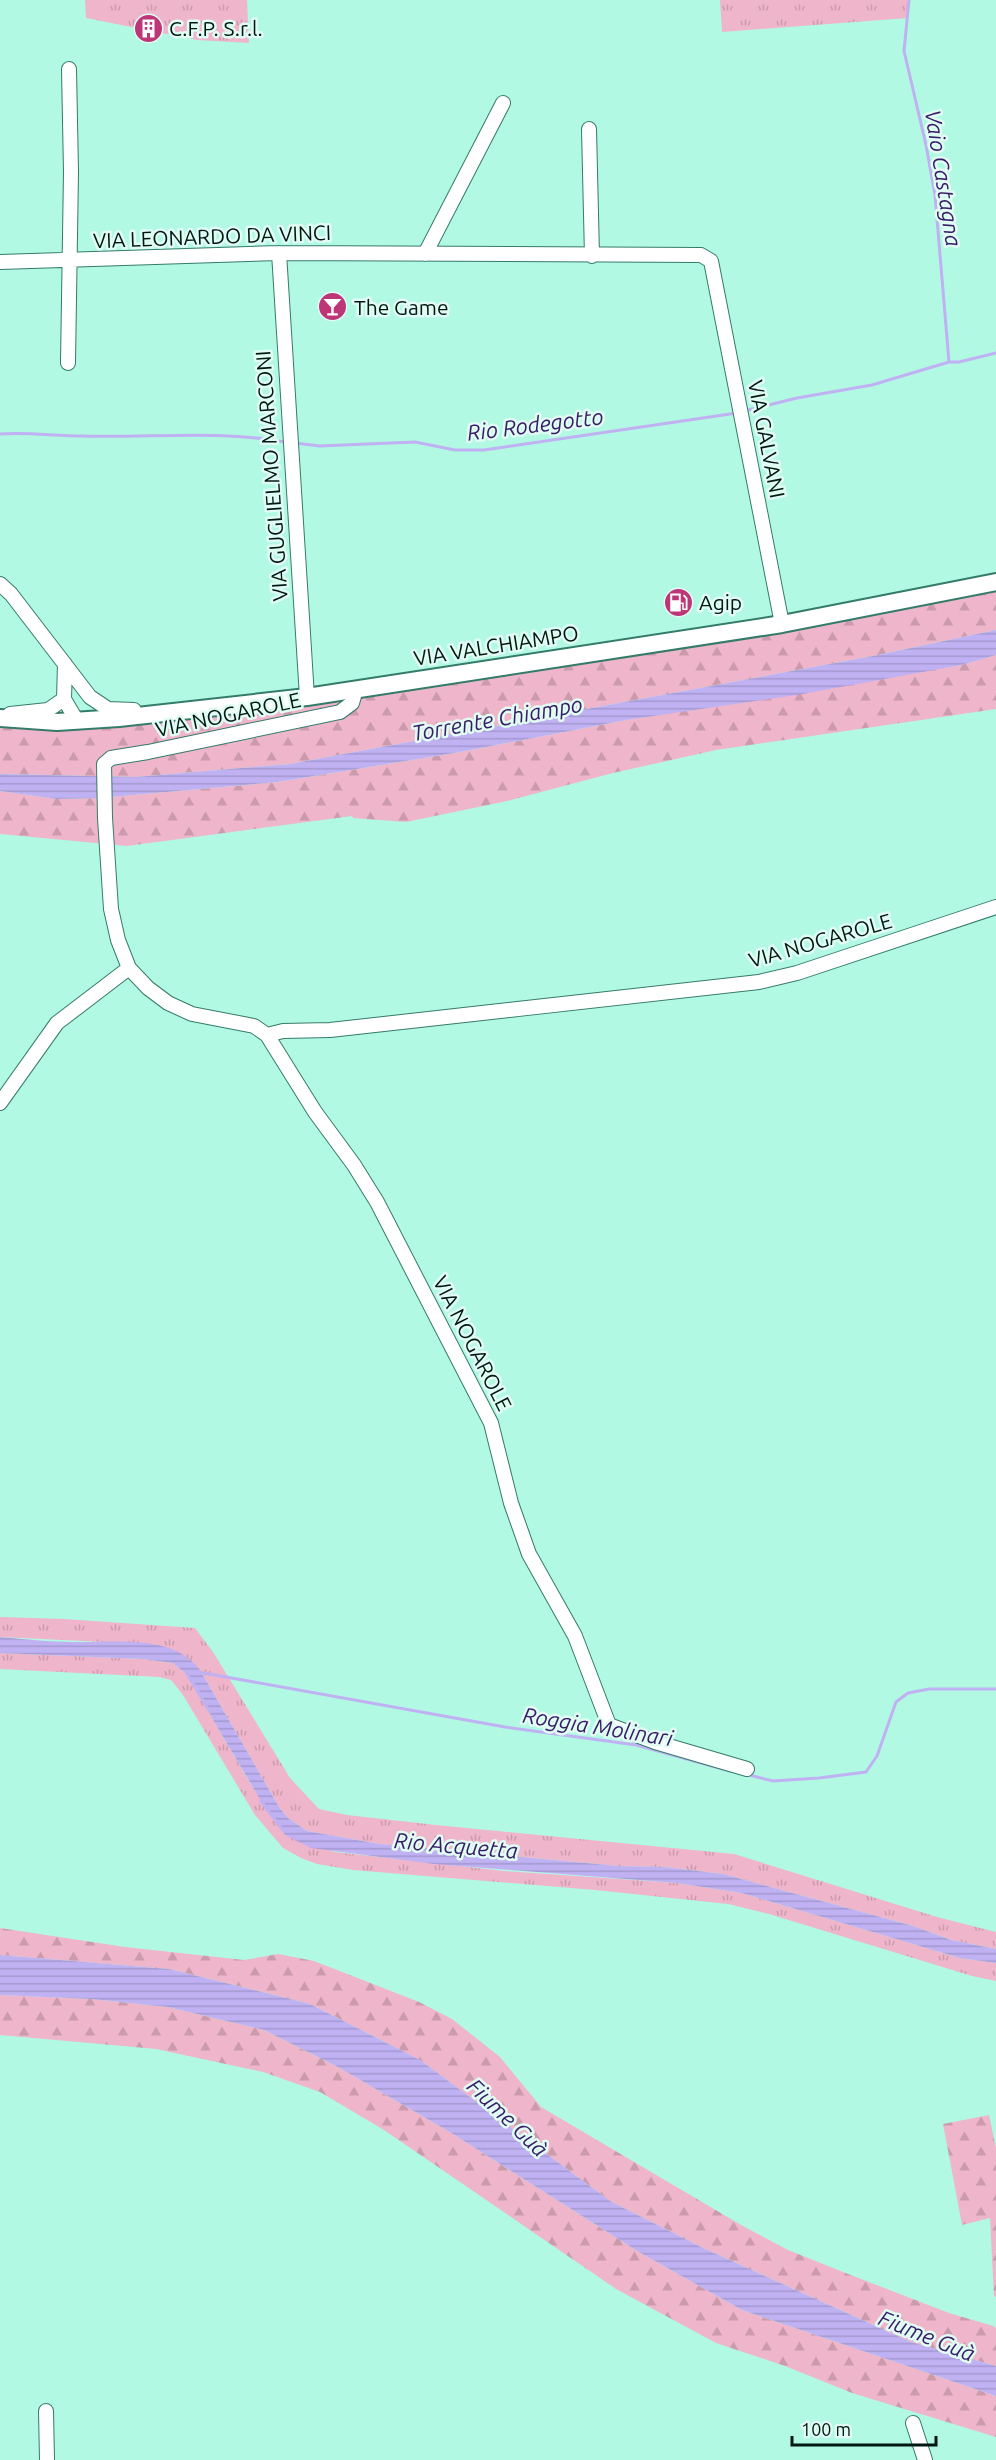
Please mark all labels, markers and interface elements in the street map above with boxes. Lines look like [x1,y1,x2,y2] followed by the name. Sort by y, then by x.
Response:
[132,12,164,44] building icon: C.F.P. S.r.l.
[169,16,263,40] place label: C.F.P. S.r.l.
[921,108,967,248] water label: Vaio Castagna
[93,220,331,252] street label: VIA LEONARDO DA VINCI
[317,291,349,323] bar icon: The Game
[354,295,449,319] place label: The Game
[250,350,292,602] street label: VIA GUGLIELMO MARCONI
[744,378,790,500] street label: VIA GALVANI
[465,403,605,445] water label: Rio Rodegotto
[662,586,694,618] fuel station icon: Agip
[699,590,742,614] place label: Agip
[412,620,580,670] street label: VIA VALCHIAMPO
[153,687,303,741] street label: VIA NOGAROLE
[410,691,584,745] water label: Torrente Chiampo
[746,908,894,972] street label: VIA NOGAROLE
[429,1272,517,1414] street label: VIA NOGAROLE
[521,1702,676,1750] water label: Roggia Molinari
[393,1827,519,1863] water label: Rio Acquetta
[463,2073,553,2161] water label: Fiume Guà
[875,2304,979,2366] water label: Fiume Guà
[792,2409,936,2447] scale bar
[801,2419,851,2439] text: 100 m

